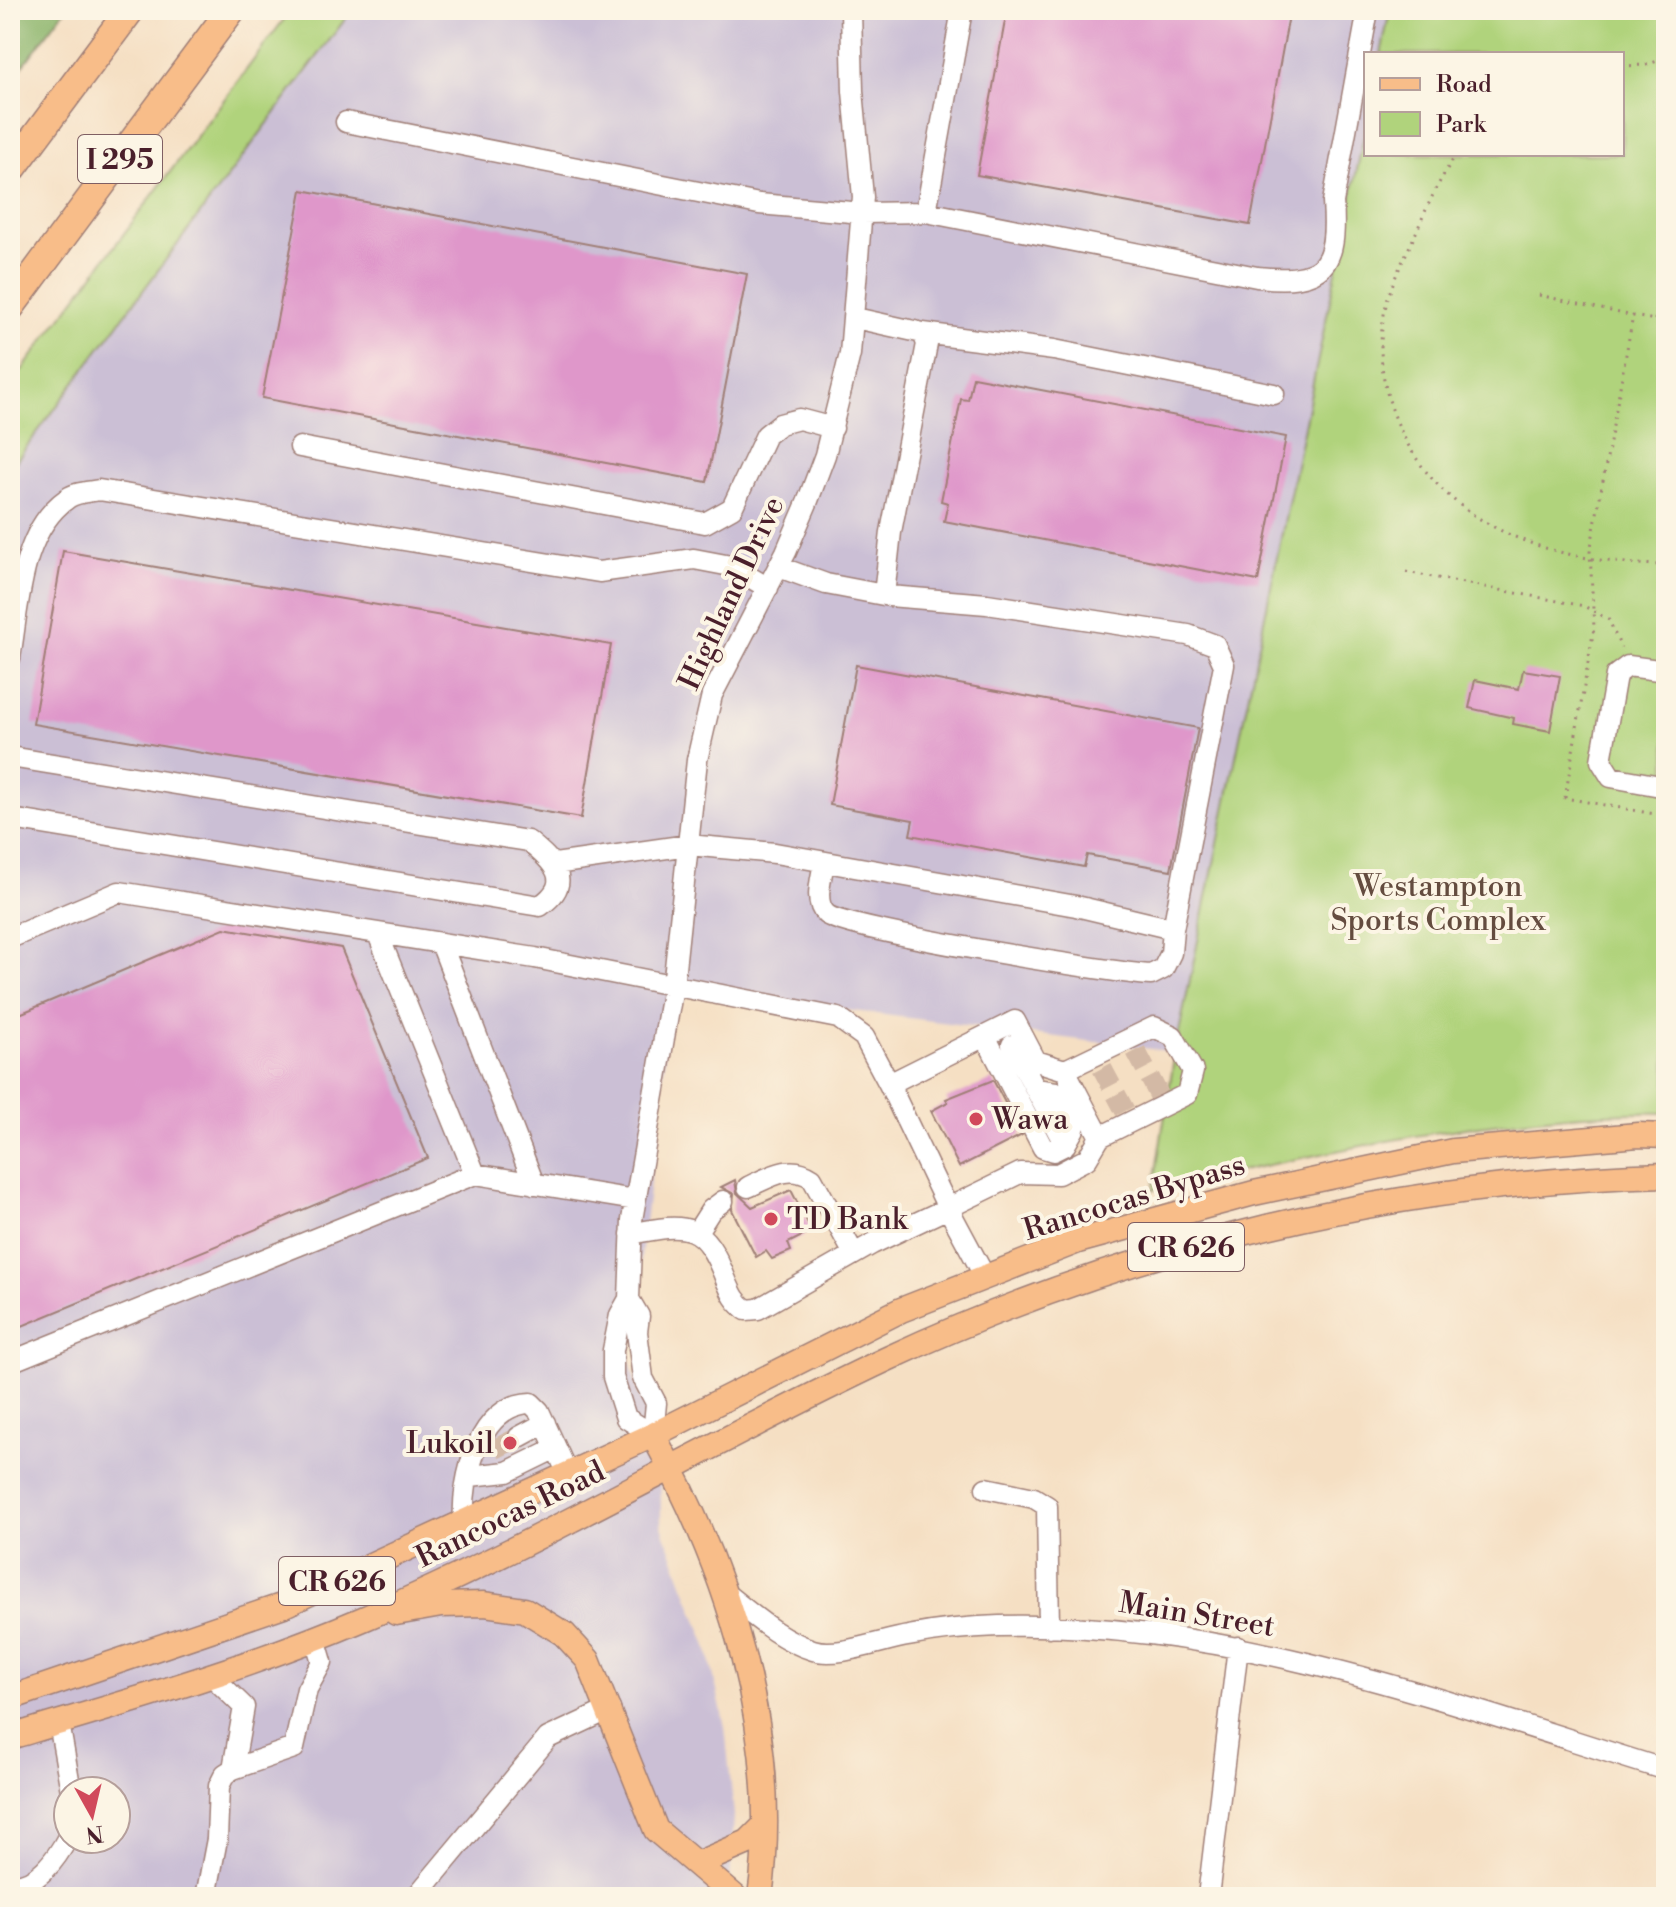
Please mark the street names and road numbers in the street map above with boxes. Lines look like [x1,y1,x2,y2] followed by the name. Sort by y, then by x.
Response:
[78,135,162,183] road number: I 295
[671,491,793,696] street label: Highland Drive
[1019,1146,1250,1250] street label: Rancocas Bypass
[1128,1223,1244,1271] road number: CR 626
[410,1453,611,1577] street label: Rancocas Road
[279,1557,395,1605] road number: CR 626
[1116,1584,1278,1646] street label: Main Street

